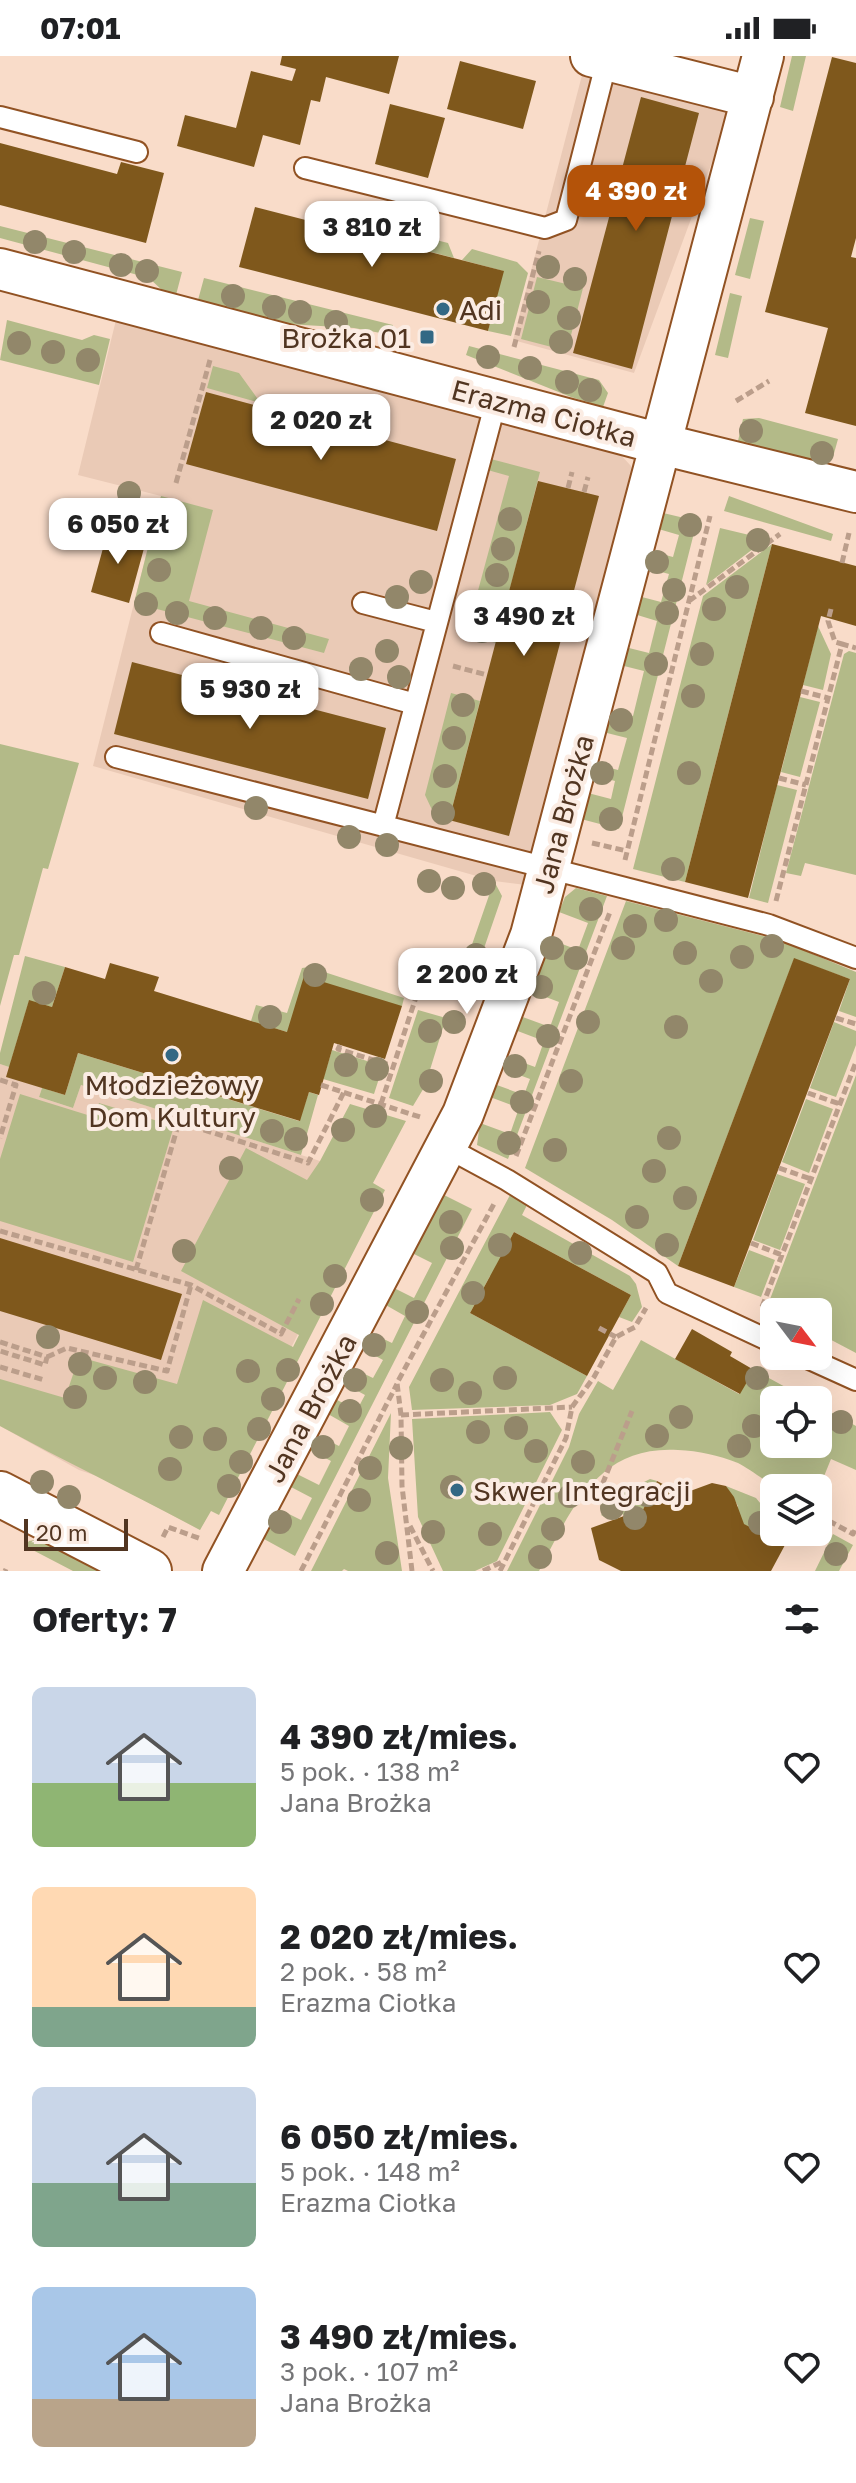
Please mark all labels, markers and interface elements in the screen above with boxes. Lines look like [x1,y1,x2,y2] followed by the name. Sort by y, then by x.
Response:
[40,10,120,46] text: 07:01
[553,165,719,233] pin: 4 390 zł
[585,175,687,206] text: 4 390 zł
[289,201,455,269] pin: 3 810 zł
[323,211,421,242] text: 3 810 zł
[459,293,502,326] place label: Adi
[434,300,452,318] marker: Adi
[281,321,411,354] place label: Brożka 01
[418,328,436,346] marker: Brożka 01
[448,372,640,454] street label: Erazma Ciołka
[238,394,404,462] pin: 2 020 zł
[270,404,372,435] text: 2 020 zł
[35,498,201,566] pin: 6 050 zł
[67,508,169,539] text: 6 050 zł
[441,590,607,658] pin: 3 490 zł
[473,600,575,631] text: 3 490 zł
[167,663,333,731] pin: 5 930 zł
[199,673,301,704] text: 5 930 zł
[526,731,600,897] street label: Jana Brożka
[384,948,550,1016] pin: 2 200 zł
[416,958,518,989] text: 2 200 zł
[163,1046,181,1064] marker: Młodzieżowy Dom Kultury
[84,1068,260,1133] place label: Młodzieżowy Dom Kultury
[760,1298,832,1370] north arrow
[760,1298,832,1546] map controls
[257,1328,363,1488] street label: Jana Brożka
[760,1386,832,1458] button: locate
[473,1474,691,1507] place label: Skwer Integracji
[760,1474,832,1546] button: layers
[448,1481,466,1499] marker: Skwer Integracji
[24,1515,128,1551] scale bar
[36,1519,87,1546] text: 20 m
[780,1597,824,1641] icon: filters
[32,1599,177,1639] text: Oferty: 7
[280,1716,518,1756] text: 4 390 zł/mies.
[96,1719,192,1815] icon: home
[780,1745,824,1789] icon: heart
[280,1756,459,1787] text: 5 pok. · 138 m²
[280,1787,432,1818] text: Jana Brożka
[280,1916,518,1956] text: 2 020 zł/mies.
[96,1919,192,2015] icon: home
[780,1945,824,1989] icon: heart
[280,1956,447,1987] text: 2 pok. · 58 m²
[280,1987,456,2018] text: Erazma Ciołka
[280,2116,519,2156] text: 6 050 zł/mies.
[96,2119,192,2215] icon: home
[780,2145,824,2189] icon: heart
[280,2156,460,2187] text: 5 pok. · 148 m²
[280,2187,456,2218] text: Erazma Ciołka
[280,2316,518,2356] text: 3 490 zł/mies.
[96,2319,192,2415] icon: home
[780,2345,824,2389] icon: heart
[280,2356,458,2387] text: 3 pok. · 107 m²
[280,2387,432,2418] text: Jana Brożka

